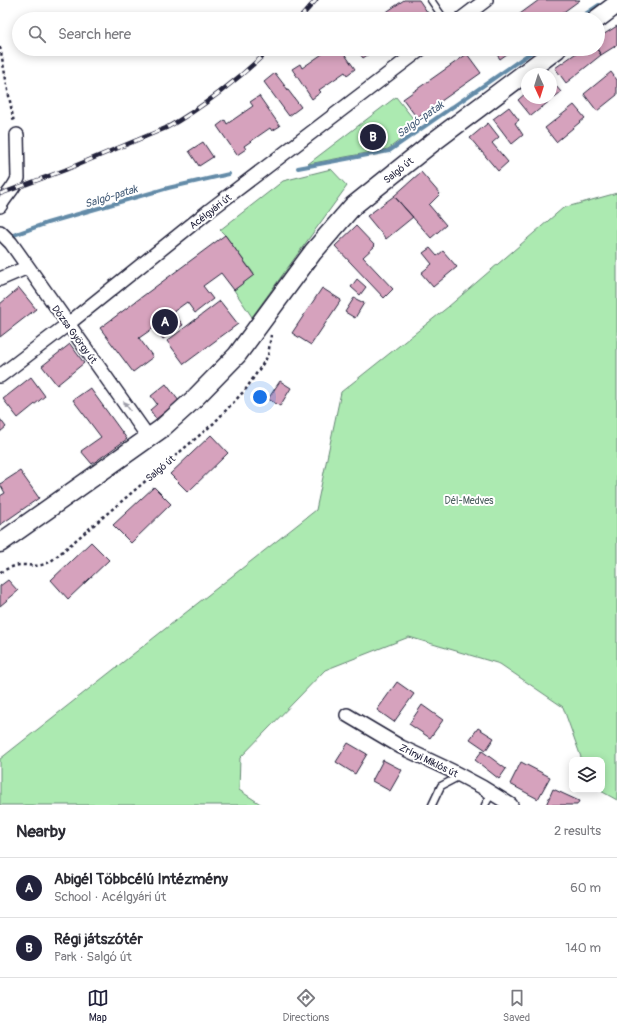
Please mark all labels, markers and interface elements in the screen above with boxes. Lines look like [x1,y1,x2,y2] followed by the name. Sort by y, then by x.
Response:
[12,12,605,56] search box
[26,23,48,45] icon: search
[58,25,131,44] text: Search here
[521,68,557,104] north arrow
[394,98,447,140] water label: Salgó-patak
[360,122,386,152] pin: B
[381,155,417,186] street label: Salgó út
[83,182,140,211] water label: Salgó-patak
[187,191,235,232] street label: Acélgyári út
[49,303,100,367] street label: Dózsa György út
[152,307,178,337] pin: A
[250,387,270,407] your location
[123,401,131,411] one-way arrow
[143,452,179,485] street label: Salgó út
[444,495,494,507] park label: Dél-Medves
[397,742,461,781] street label: Zrínyi Miklós út
[569,757,605,793] map controls
[569,757,605,793] button: layers
[16,821,65,842] text: Nearby
[554,823,601,839] text: 2 results
[54,870,228,889] text: Abigél Többcélú Intézmény
[25,880,33,896] text: A
[570,880,601,896] text: 60 m
[54,889,166,905] text: School · Acélgyári út
[54,930,143,949] text: Régi játszótér
[25,940,33,956] text: B
[565,940,601,956] text: 140 m
[54,949,132,965] text: Park · Salgó út
[87,987,109,1024] tab: Map
[283,987,329,1024] tab: Directions
[503,987,530,1024] tab: Saved

